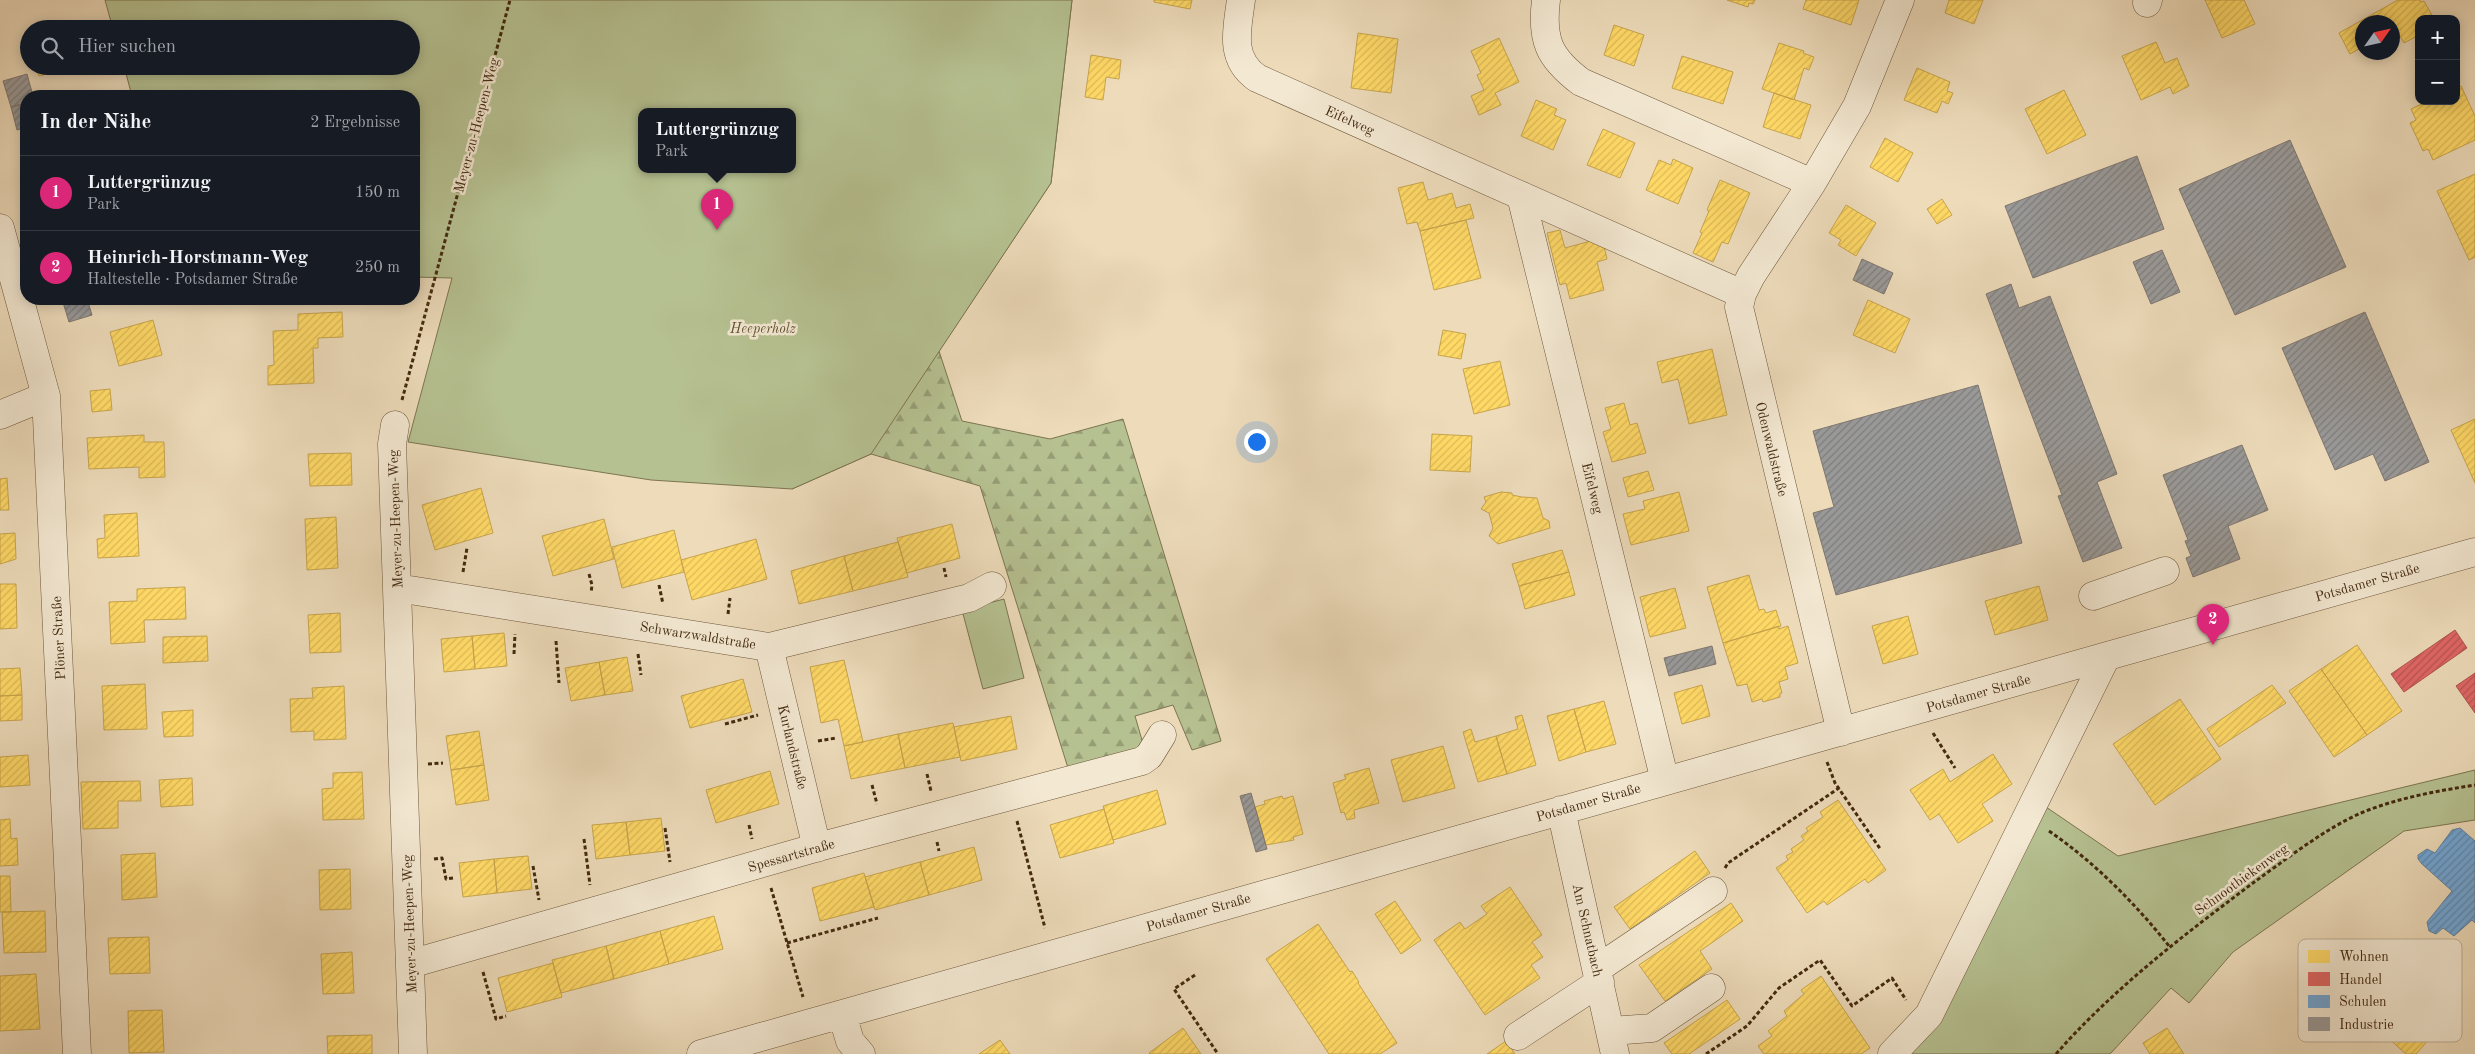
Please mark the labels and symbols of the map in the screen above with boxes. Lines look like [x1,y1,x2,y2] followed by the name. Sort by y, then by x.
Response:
[2355,15,2400,60] north arrow
[452,56,502,194] street label: Meyer-zu-Heepen-Weg
[1323,104,1377,138] street label: Eifelweg
[701,189,733,230] pin: 1
[729,322,796,337] park label: Heeperholz
[1753,401,1790,498] street label: Odenwaldstraße
[1244,429,1270,455] your location
[387,449,405,589] street label: Meyer-zu-Heepen-Weg
[1579,461,1605,516] street label: Eifelweg
[2313,561,2421,605] street label: Potsdamer Straße
[50,596,68,680] street label: Plöner Straße
[2197,604,2229,645] pin: 2
[639,620,757,652] street label: Schwarzwaldstraße
[1924,672,2032,716] street label: Potsdamer Straße
[775,703,809,791] street label: Kurlandstraße
[1534,781,1642,825] street label: Potsdamer Straße
[746,837,836,875] street label: Spessartstraße
[2192,841,2291,918] street label: Schnootbiekenweg
[401,854,419,994] street label: Meyer-zu-Heepen-Weg
[1569,882,1605,979] street label: Am Schnatbach
[1144,891,1252,935] street label: Potsdamer Straße
[2298,939,2462,1042] legend
[2339,950,2389,964] text: Wohnen
[2339,973,2382,987] text: Handel
[2339,995,2387,1009] text: Schulen
[2339,1018,2394,1032] text: Industrie

